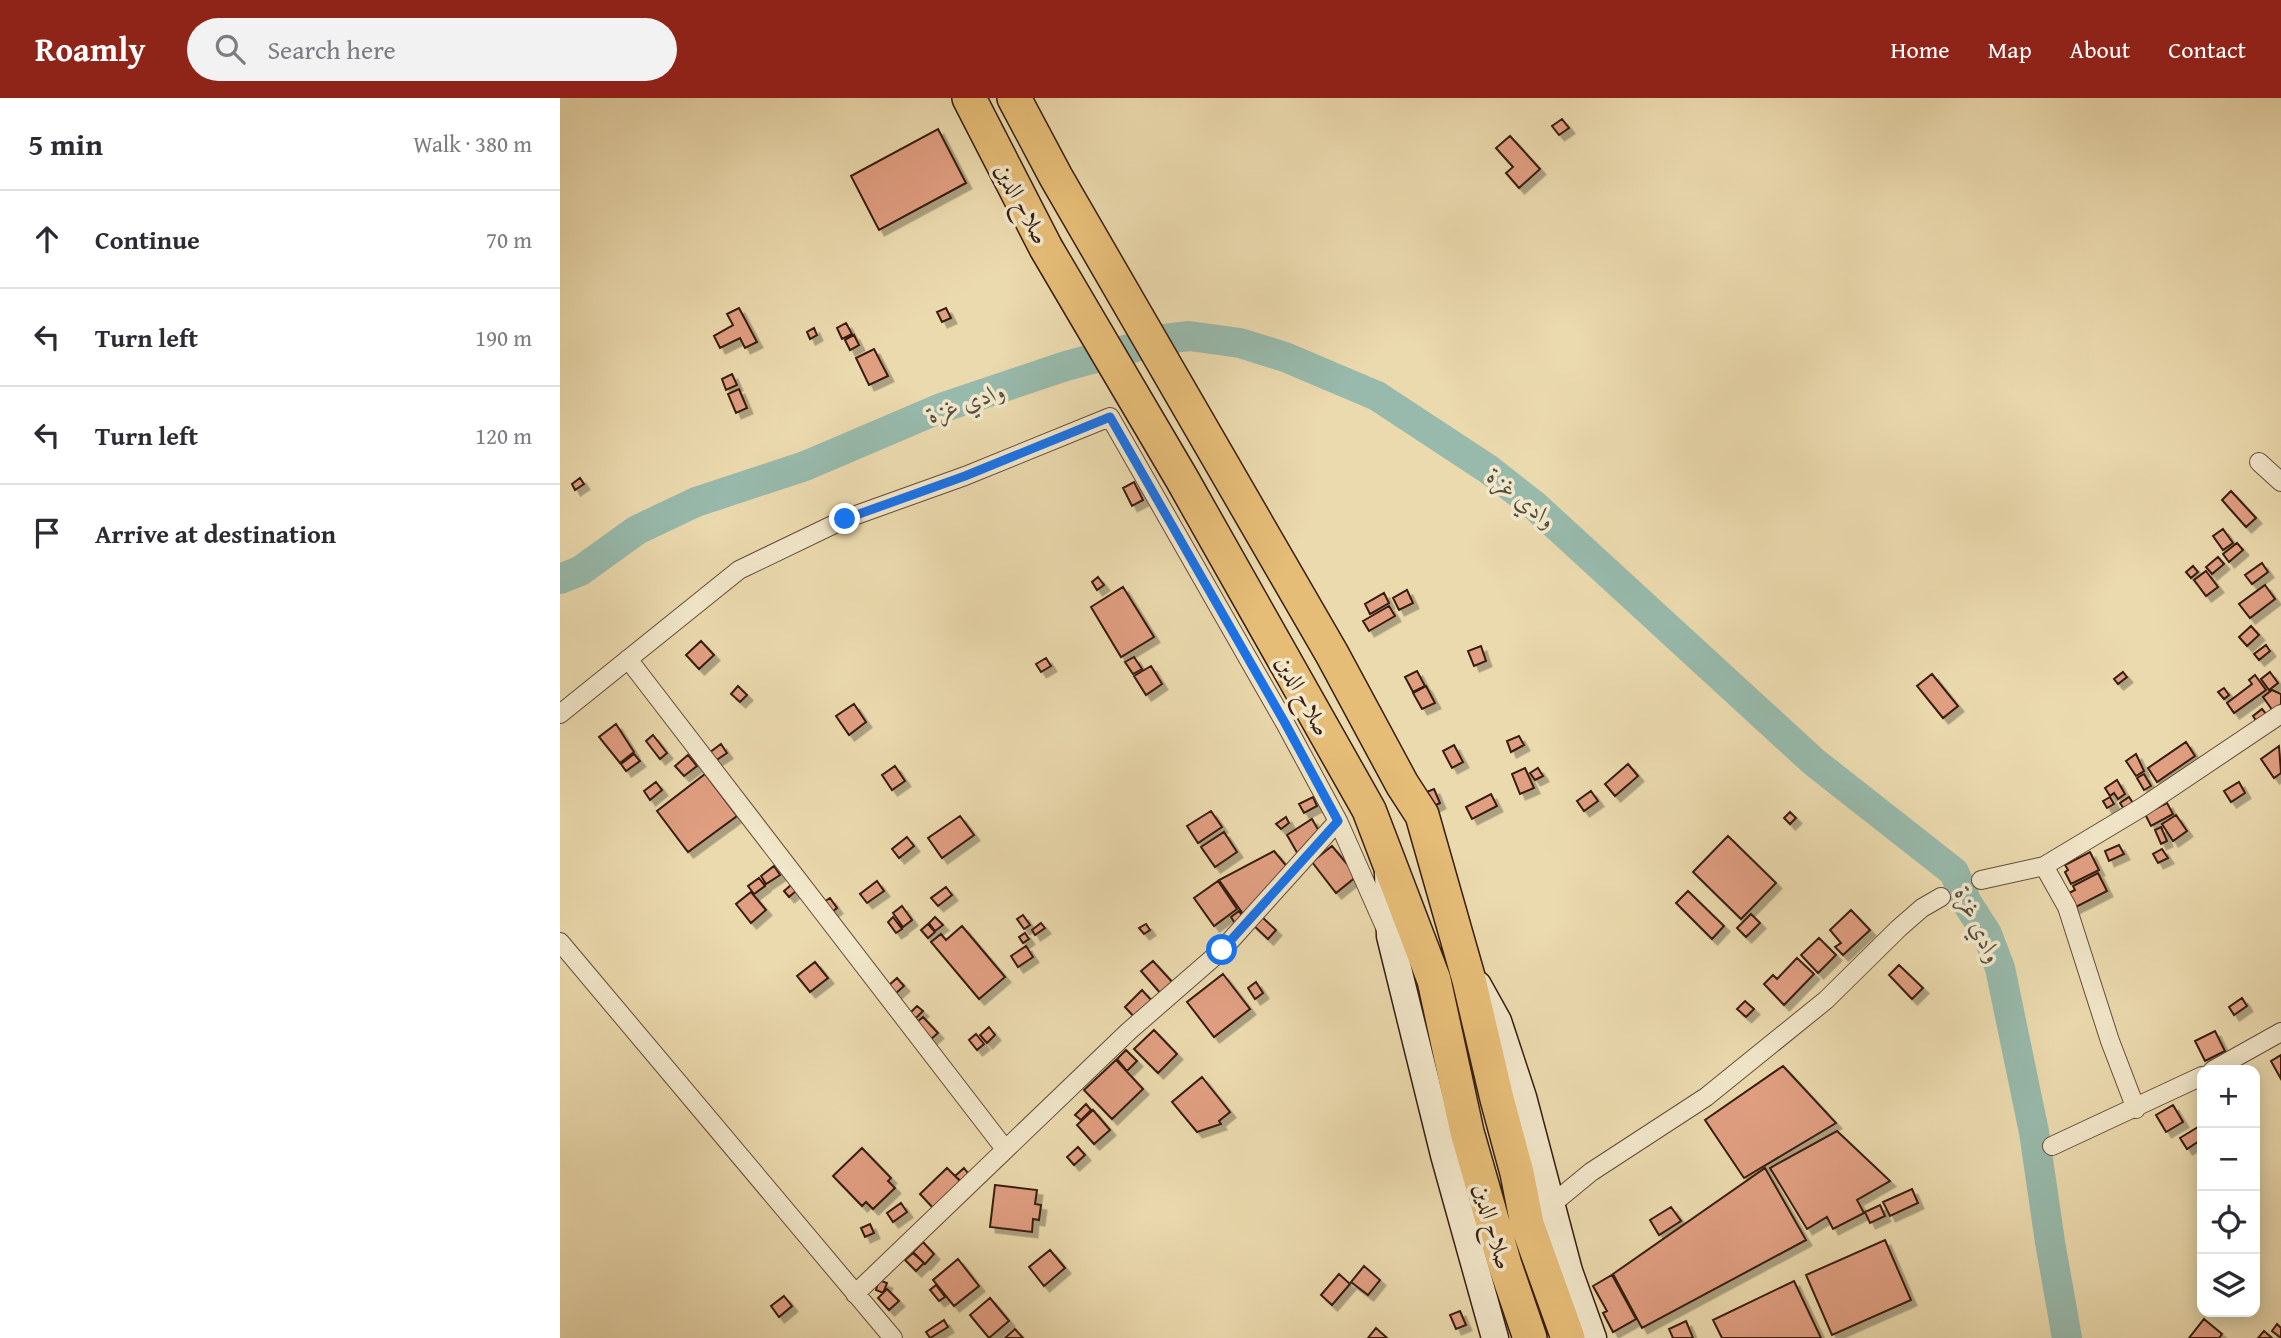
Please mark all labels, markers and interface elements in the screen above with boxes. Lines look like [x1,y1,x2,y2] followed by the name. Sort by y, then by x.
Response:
[187,18,677,81] search box
[35,25,145,73] text: Roamly
[211,30,249,68] icon: search
[267,30,396,69] text: Search here
[1891,32,1950,67] text: Home
[1988,32,2032,67] text: Map
[2070,32,2130,67] text: About
[2168,32,2246,67] text: Contact
[28,122,103,166] text: 5 min
[413,127,532,160] text: Walk · 380 m
[983,156,1058,252] street label: صلاح الدين
[28,220,66,258] icon: ahead
[95,220,200,259] text: Continue
[486,223,532,256] text: 70 m
[28,318,66,356] icon: left
[95,318,198,357] text: Turn left
[475,321,532,354] text: 190 m
[921,372,1010,434] water label: وادي غزة
[28,416,66,454] icon: left
[95,416,198,455] text: Turn left
[475,419,532,452] text: 120 m
[1478,458,1564,538] water label: وادي غزة
[829,503,860,534] route end
[28,514,66,552] icon: arrive
[95,514,336,553] text: Arrive at destination
[1264,649,1340,744] street label: صلاح الدين
[1944,880,2012,970] water label: وادي غزة
[1206,934,1237,965] route start
[2197,1065,2260,1317] map controls
[2197,1065,2260,1128] button: +
[2197,1128,2260,1191] button: −
[1461,1179,1522,1274] street label: صلاح الدين
[2197,1191,2260,1254] button: locate
[2197,1254,2260,1317] button: layers

